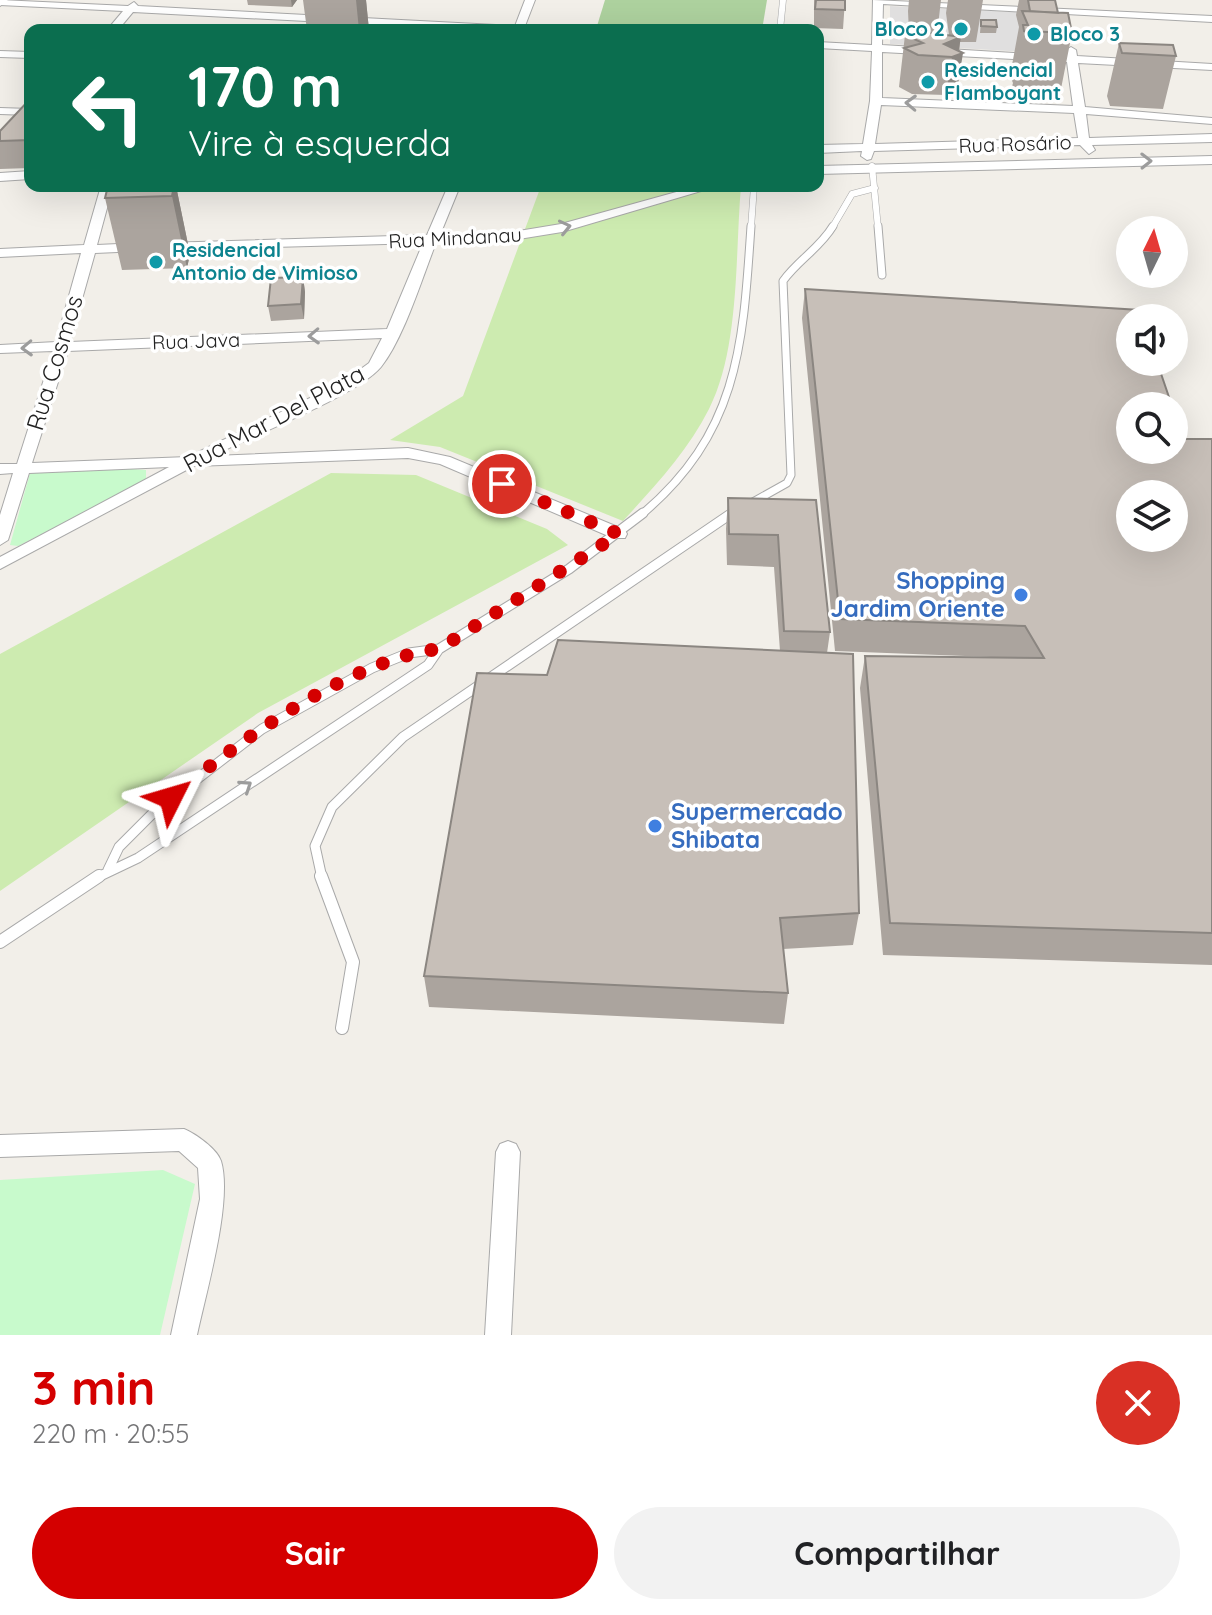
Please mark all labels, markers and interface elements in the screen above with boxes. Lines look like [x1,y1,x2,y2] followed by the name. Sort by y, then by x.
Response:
[874,16,945,41] place label: Bloco 2
[952,20,970,38] marker: Bloco 2
[1050,21,1120,46] place label: Bloco 3
[1025,25,1043,43] marker: Bloco 3
[188,51,342,121] text: 170 m
[56,56,160,160] icon: left
[944,57,1061,105] place label: Residencial Flamboyant
[919,73,937,91] marker: Residencial Flamboyant
[904,94,917,111] one-way arrow
[188,120,451,165] text: Vire à esquerda
[958,129,1072,158] street label: Rua Rosário
[1140,152,1153,170] one-way arrow
[1116,216,1188,288] north arrow
[1116,216,1188,552] map controls
[558,219,572,236] one-way arrow
[388,222,522,253] street label: Rua Mindanau
[172,237,358,285] place label: Residencial Antonio de Vimioso
[147,253,165,271] marker: Residencial Antonio de Vimioso
[19,292,89,434] street label: Rua Cosmos
[1116,304,1188,376] button: sound
[152,326,240,355] street label: Rua Java
[307,327,320,344] one-way arrow
[20,339,33,356] one-way arrow
[178,358,369,479] street label: Rua Mar Del Plata
[1116,392,1188,464] button: search
[468,450,536,518] pin
[480,462,524,506] icon: arrive
[1116,480,1188,552] button: layers
[831,565,1005,623] place label: Shopping Jardim Oriente
[1012,586,1030,604] marker: Shopping Jardim Oriente
[129,756,213,840] position arrow
[238,781,252,796] one-way arrow
[671,796,843,854] place label: Supermercado Shibata
[646,817,664,835] marker: Supermercado Shibata
[32,1357,155,1417] text: 3 min
[1096,1361,1180,1445] button: close
[32,1417,189,1450] text: 220 m · 20:55
[32,1507,598,1599] button: Sair
[614,1507,1180,1599] button: Compartilhar

